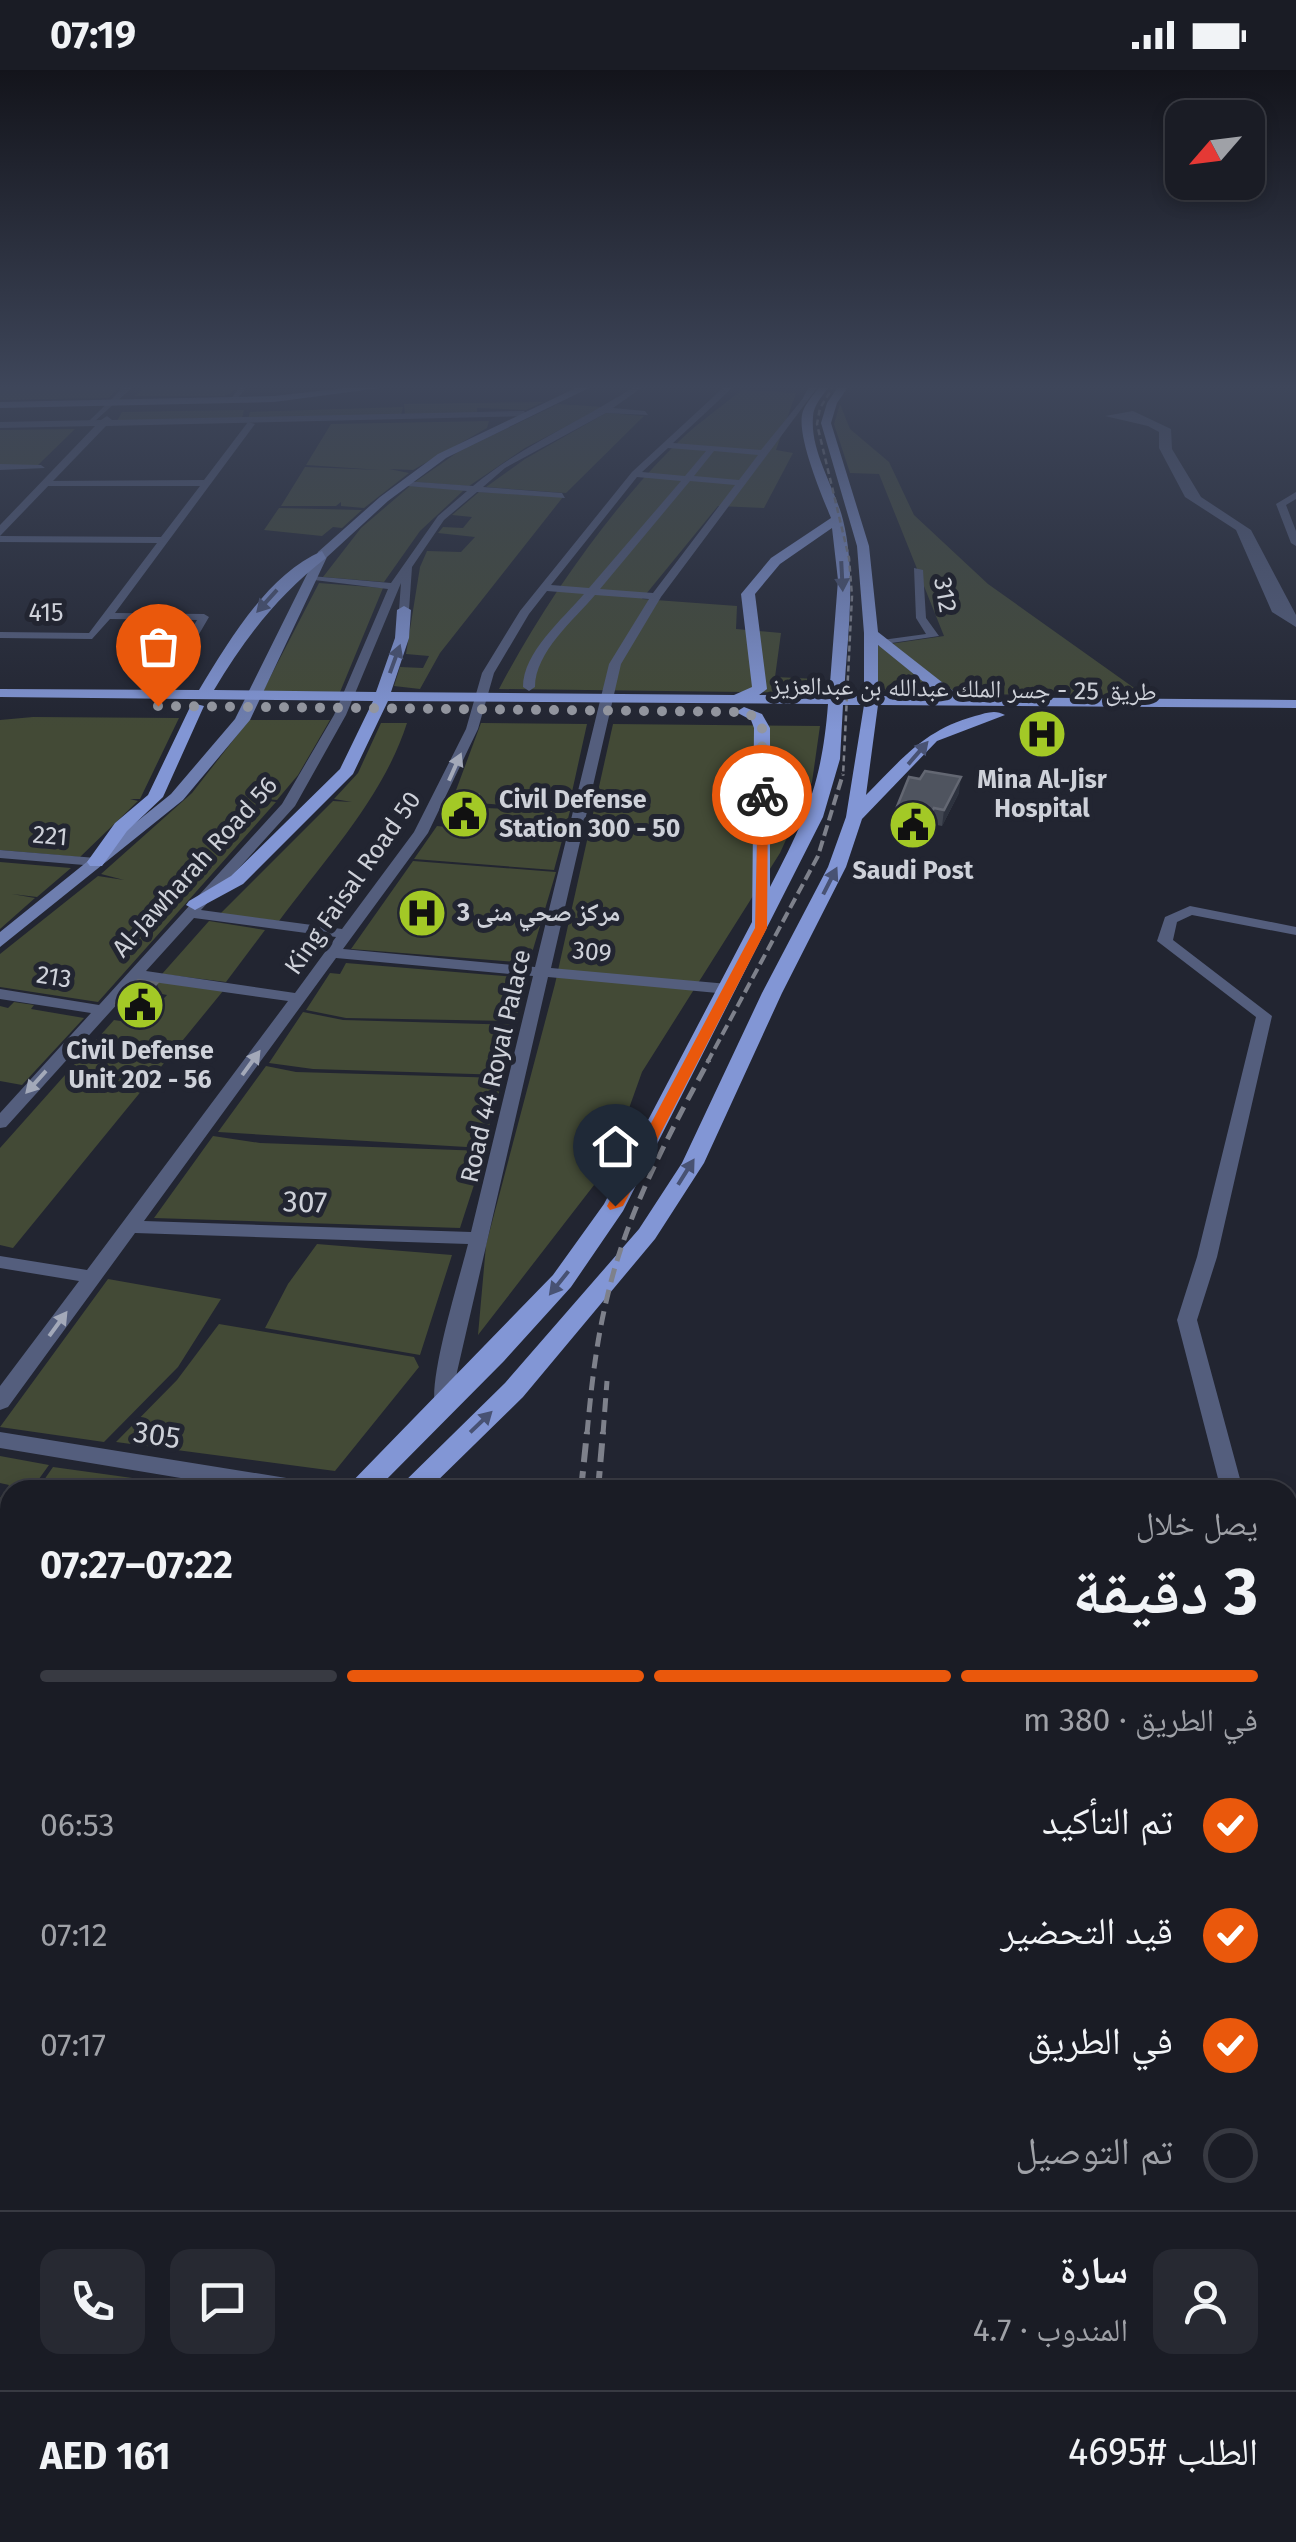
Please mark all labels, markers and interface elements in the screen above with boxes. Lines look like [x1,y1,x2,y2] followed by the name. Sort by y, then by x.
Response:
[50,12,136,58] text: 07:19
[1165,100,1265,200] north arrow
[1165,100,1265,200] map controls
[834,560,850,592] one-way arrow
[927,575,963,615] street label: 312
[256,589,279,613] one-way arrow
[28,598,64,628] street label: 415
[116,604,201,707] pin
[131,619,186,674] icon: bag
[388,644,403,674] one-way arrow
[770,671,1157,707] street label: طريق 25 - جسر الملك عبدالله بن عبدالعزيز
[1016,708,1068,760] hospital icon: Mina Al-Jisr Hospital
[907,741,929,766] one-way arrow
[712,745,812,845] courier
[447,752,463,782] one-way arrow
[977,765,1108,824] place label: Mina Al-Jisr Hospital
[735,768,790,823] icon: bike
[106,771,284,963] street label: Al-Jawharah Road 56
[499,785,680,844] place label: Civil Defense Station 300 - 50
[278,786,428,980] street label: King Faisal Road 50
[438,788,490,840] public building icon: Civil Defense Station 300 - 50
[887,799,939,851] public building icon: Saudi Post
[31,820,69,852] street label: 221
[853,856,974,886] place label: Saudi Post
[821,866,838,895] one-way arrow
[396,887,448,939] hospital icon: مركز صحي منى 3
[456,898,620,932] place label: مركز صحي منى 3
[571,935,613,969] street label: 309
[455,947,537,1185] street label: Road 44 Royal Palace
[34,959,74,995] street label: 213
[114,979,166,1031] public building icon: Civil Defense Unit 202 - 56
[66,1036,214,1095] place label: Civil Defense Unit 202 - 56
[241,1050,261,1076] one-way arrow
[26,1069,48,1094] one-way arrow
[573,1104,658,1207] pin
[588,1119,643,1174] icon: home
[677,1158,695,1186] one-way arrow
[282,1183,328,1221] street label: 307
[549,1270,570,1295] one-way arrow
[48,1311,67,1337] one-way arrow
[468,1411,492,1434] one-way arrow
[131,1414,183,1456] street label: 305
[1136,1505,1258,1543] text: يصل خلال
[40,1542,233,1588] text: 07:22–07:27
[1072,1553,1258,1631] text: 3 دقيقة
[1023,1701,1258,1739] text: في الطريق · 380 m
[1042,1798,1173,1844] text: تم التأكيد
[1203,1798,1258,1853] icon: check
[40,1806,115,1844] text: 06:53
[1001,1908,1173,1954] text: قيد التحضير
[1203,1908,1258,1963] icon: check
[40,1916,108,1954] text: 07:12
[1027,2018,1173,2064] text: في الطريق
[1203,2018,1258,2073] icon: check
[40,2026,106,2064] text: 07:17
[1015,2128,1173,2174] text: تم التوصيل
[1060,2247,1128,2293] text: سارة
[40,2249,145,2354] button: phone
[170,2249,275,2354] button: chat
[1153,2249,1258,2354] button: person
[973,2311,1128,2349] text: المندوب · 4.7
[1068,2429,1258,2475] text: الطلب #4695
[40,2433,171,2479] text: AED 161

